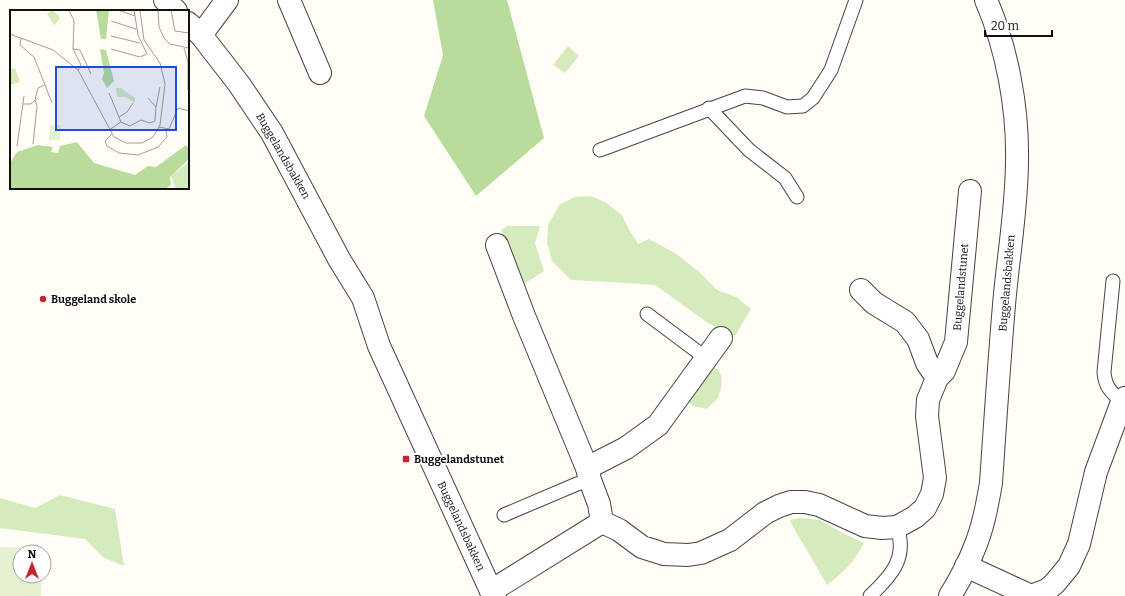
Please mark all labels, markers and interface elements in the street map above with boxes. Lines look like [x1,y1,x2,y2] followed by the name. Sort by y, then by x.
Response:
[10,10,189,189] inset map
[985,12,1052,38] scale bar
[991,19,1020,33] text: 20 m
[253,111,313,201] street label: Buggelandsbakken
[996,234,1018,332] street label: Buggelandsbakken
[951,243,971,331] street label: Buggelandstunet
[51,293,136,306] place label: Buggeland skole
[38,294,48,304] marker: Buggeland skole
[414,453,505,466] place label: Buggelandstunet
[401,454,411,464] marker: Buggelandstunet
[435,479,487,573] street label: Buggelandsbakken
[12,544,52,584] north arrow
[28,548,37,561] text: N

